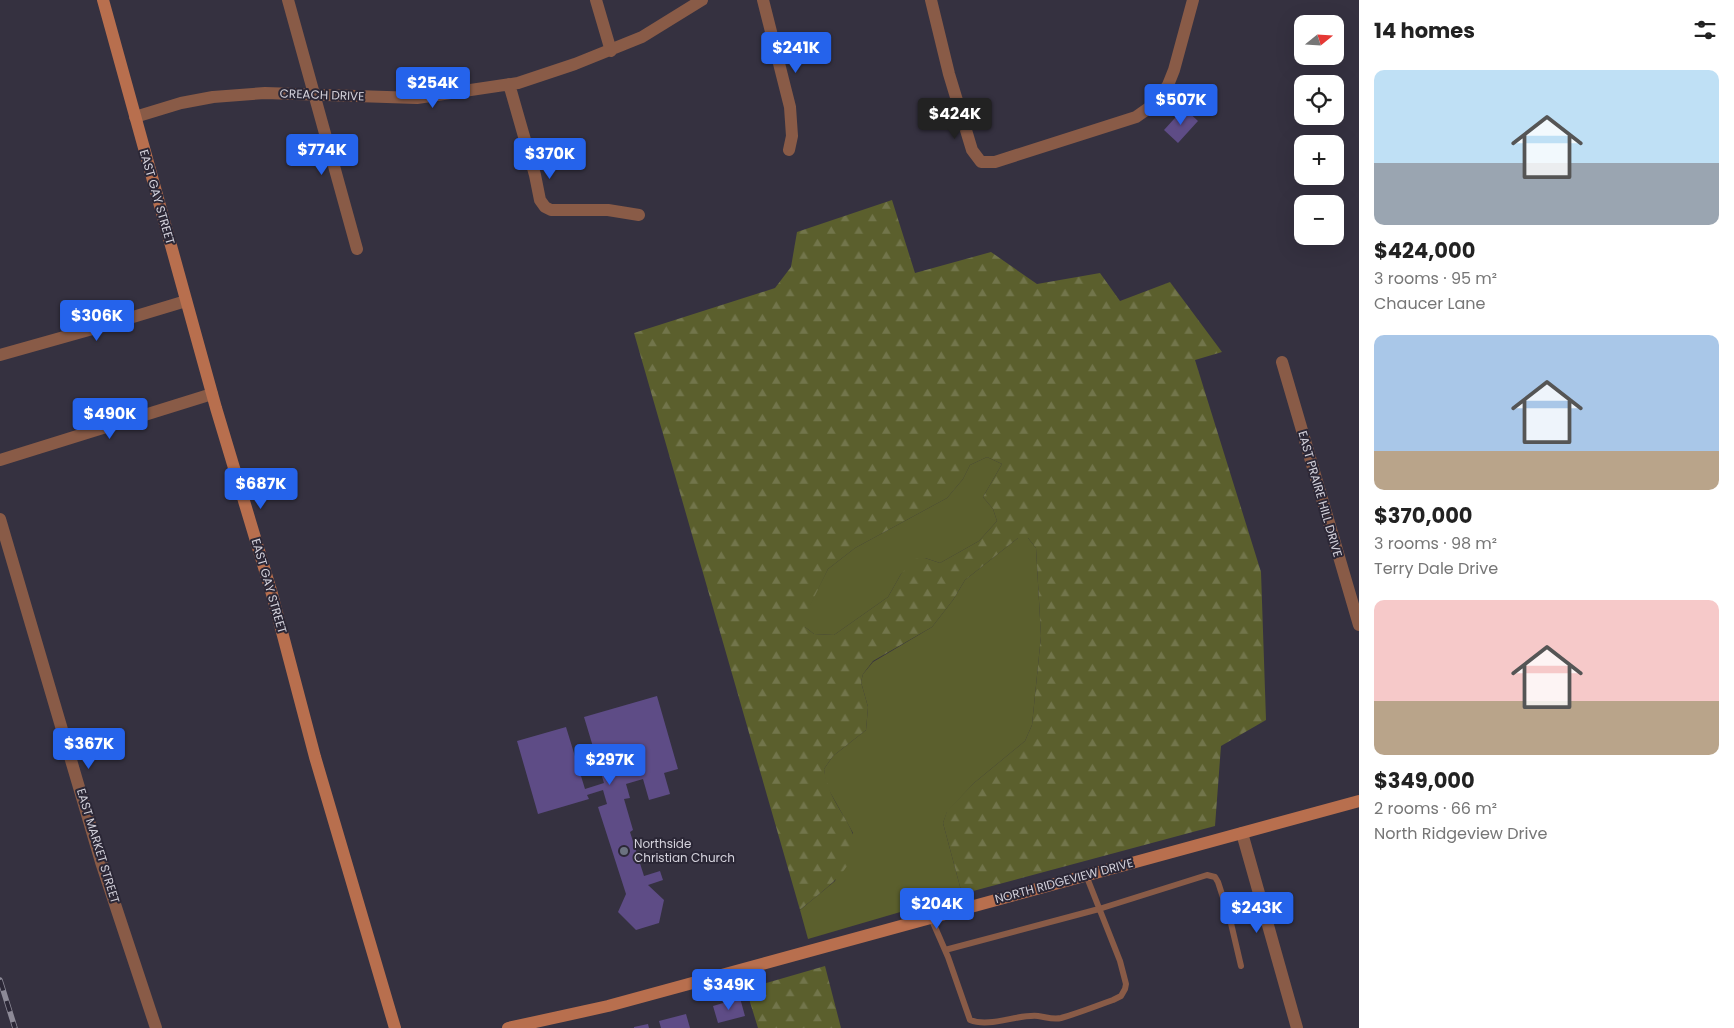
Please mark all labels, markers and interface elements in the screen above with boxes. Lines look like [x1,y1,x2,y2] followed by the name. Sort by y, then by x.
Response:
[1294,15,1344,65] north arrow
[1294,15,1344,245] map controls
[1374,16,1475,45] text: 14 homes
[1691,16,1719,44] icon: filters
[761,32,831,74] pin: $241K
[772,36,820,59] text: $241K
[398,66,468,109] pin: $254K
[407,71,459,94] text: $254K
[1294,75,1344,125] button: locate
[1146,84,1216,126] pin: $507K
[279,85,365,104] street label: CREACH DRIVE
[1155,88,1207,111] text: $507K
[920,98,990,140] pin: $424K
[929,102,981,125] text: $424K
[1502,102,1592,192] icon: home
[287,134,357,176] pin: $774K
[1294,135,1344,185] button: +
[297,138,347,161] text: $774K
[515,138,585,180] pin: $370K
[525,142,575,165] text: $370K
[136,147,179,247] street label: EAST GAY STREET
[1294,195,1344,245] button: −
[1374,236,1475,265] text: $424,000
[1374,267,1497,290] text: 3 rooms · 95 m²
[1374,292,1485,315] text: Chaucer Lane
[62,300,132,342] pin: $306K
[71,304,123,327] text: $306K
[1502,367,1592,457] icon: home
[75,398,145,440] pin: $490K
[84,402,136,425] text: $490K
[1294,429,1347,559] street label: EAST PRAIRE HILL DRIVE
[226,468,296,510] pin: $687K
[236,472,286,495] text: $687K
[1374,501,1473,530] text: $370,000
[1374,532,1497,555] text: 3 rooms · 98 m²
[248,536,291,636] street label: EAST GAY STREET
[1374,557,1498,580] text: Terry Dale Drive
[1502,632,1592,722] icon: home
[54,728,124,770] pin: $367K
[64,732,114,755] text: $367K
[575,744,645,786] pin: $297K
[585,748,635,771] text: $297K
[1374,766,1475,795] text: $349,000
[73,786,124,906] street label: EAST MARKET STREET
[1374,797,1497,820] text: 2 rooms · 66 m²
[1374,822,1547,845] text: North Ridgeview Drive
[634,835,735,866] place label: Northside Christian Church
[618,845,630,857] marker: Northside Christian Church
[993,854,1135,907] street label: NORTH RIDGEVIEW DRIVE
[902,888,972,930] pin: $204K
[911,892,963,915] text: $204K
[1222,892,1292,934] pin: $243K
[1231,896,1283,919] text: $243K
[694,968,764,1011] pin: $349K
[703,973,755,996] text: $349K

